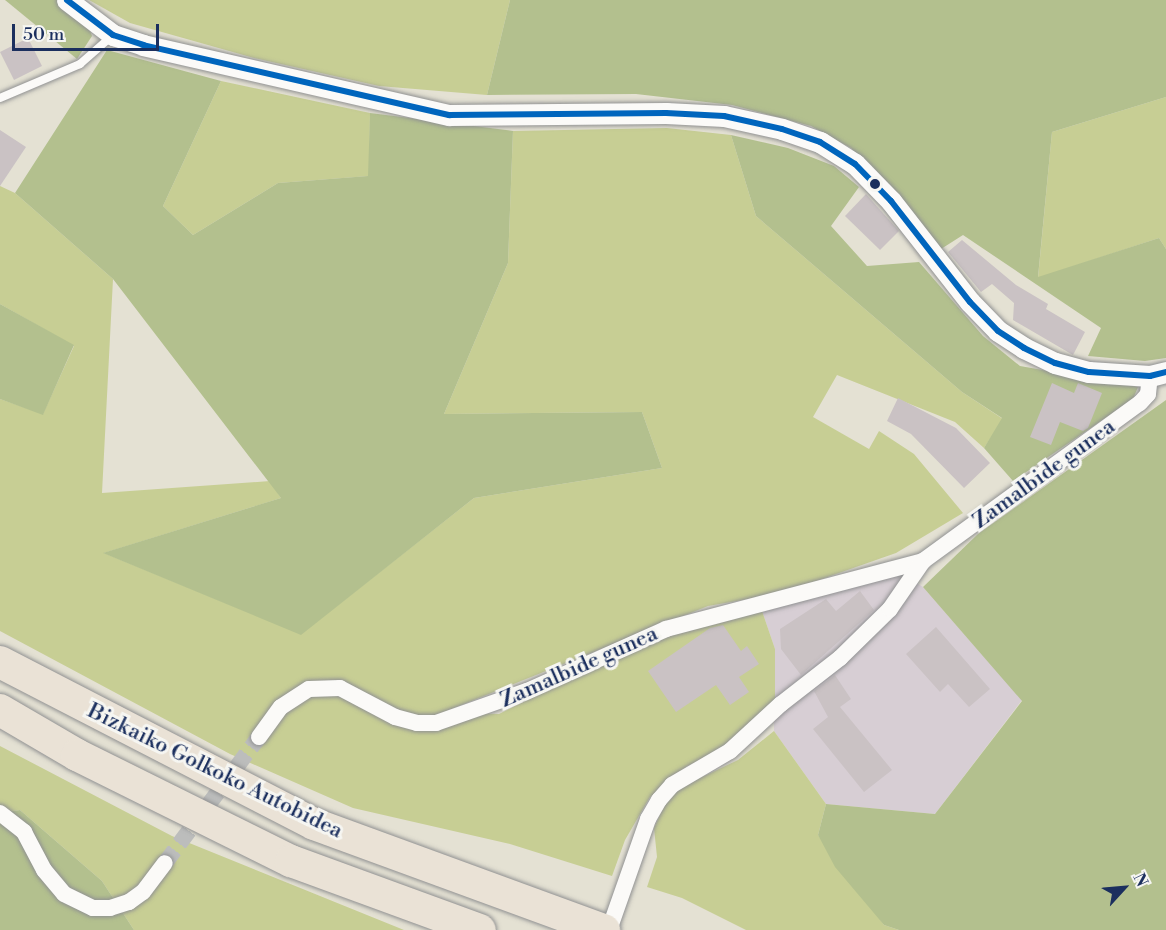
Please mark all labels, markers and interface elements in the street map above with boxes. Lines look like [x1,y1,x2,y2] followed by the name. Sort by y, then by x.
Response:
[15,12,162,50] scale bar
[23,23,64,46] text: 50 m
[869,178,881,190] unlabelled marker
[968,413,1120,535] street label: Zamalbide gunea
[496,620,662,714] street label: Zamalbide gunea
[83,698,347,844] street label: Bizkaiko Golkoko Autobidea
[1094,858,1154,918] north arrow
[1128,870,1152,890] text: N

